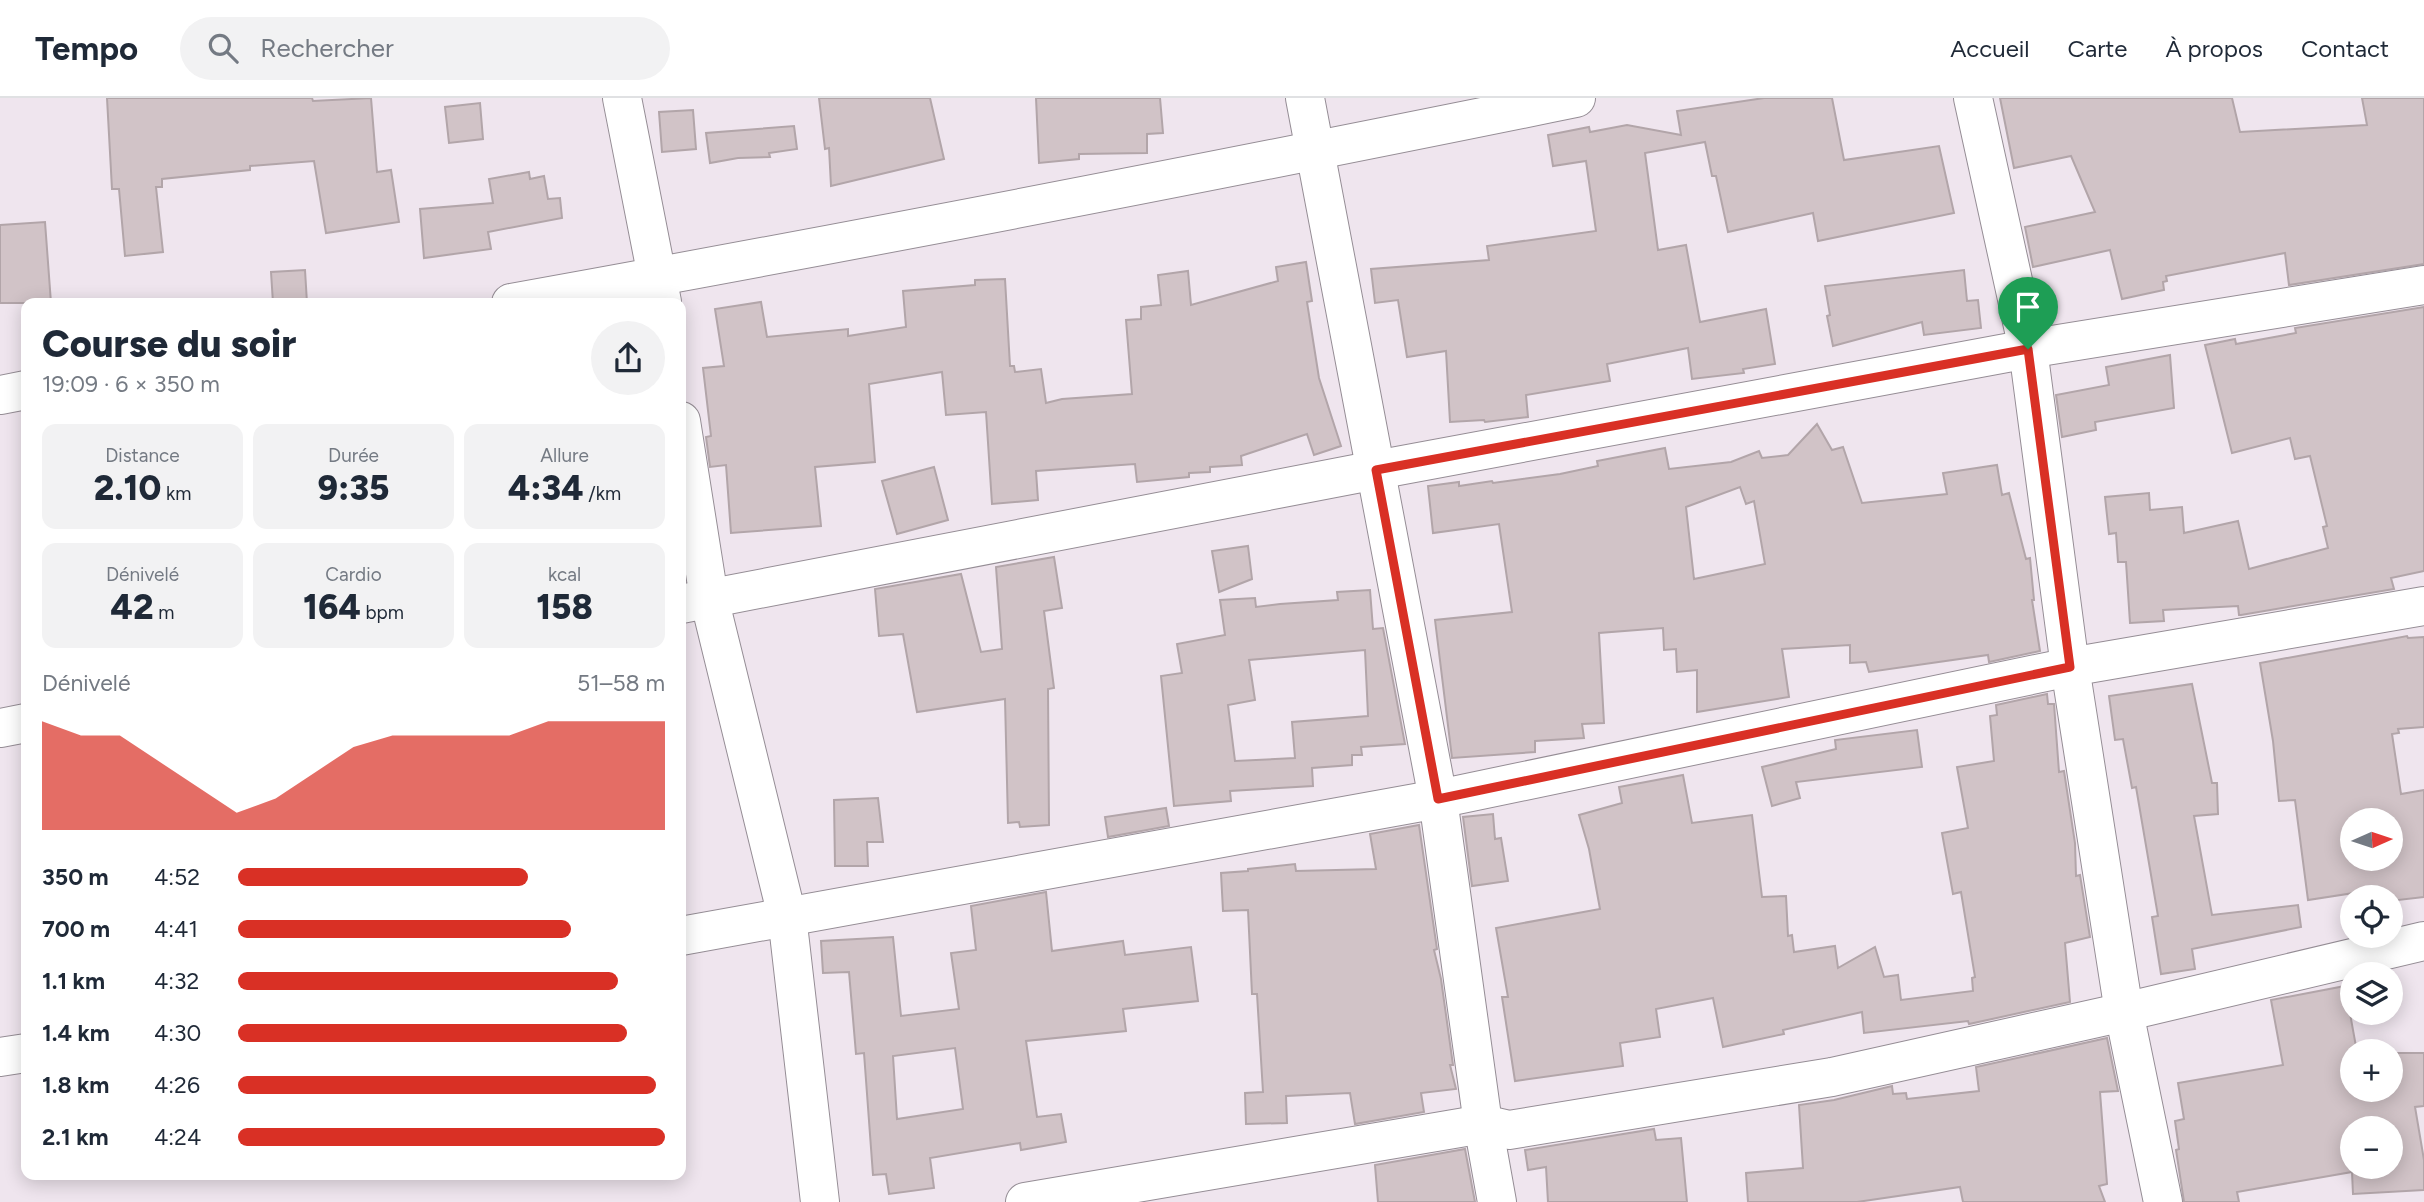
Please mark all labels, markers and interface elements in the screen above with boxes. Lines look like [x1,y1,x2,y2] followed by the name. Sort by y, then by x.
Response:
[180,17,670,80] search box
[35,29,138,68] text: Tempo
[204,29,242,67] icon: search
[260,32,394,64] text: Rechercher
[1950,34,2030,63] text: Accueil
[2068,34,2127,63] text: Carte
[2165,34,2263,63] text: À propos
[2301,34,2389,63] text: Contact
[1998,277,2058,349] pin
[2009,288,2047,326] icon: arrive
[42,321,296,367] text: Course du soir
[591,321,665,395] button: share
[42,370,220,398] text: 19:09 · 6 × 350 m
[105,444,180,467] text: Distance
[328,444,379,467] text: Durée
[540,444,589,467] text: Allure
[94,467,161,509] text: 2.10
[318,467,389,509] text: 9:35
[508,467,584,509] text: 4:34
[161,482,191,505] text: km
[584,482,621,505] text: /km
[106,563,179,586] text: Dénivelé
[325,563,382,586] text: Cardio
[548,563,581,586] text: kcal
[111,586,154,628] text: 42
[303,586,361,628] text: 164
[536,586,593,628] text: 158
[154,601,174,624] text: m
[361,601,404,624] text: bpm
[42,669,130,697] text: Dénivelé
[577,669,665,697] text: 51–58 m
[2340,808,2403,872] north arrow
[2340,808,2403,1179] map controls
[42,863,109,891] text: 350 m
[154,863,200,891] text: 4:52
[2340,885,2403,948] button: locate
[42,915,110,943] text: 700 m
[154,915,198,943] text: 4:41
[2340,962,2403,1025] button: layers
[42,967,105,995] text: 1.1 km
[154,967,199,995] text: 4:32
[42,1019,110,1047] text: 1.4 km
[154,1019,201,1047] text: 4:30
[2340,1039,2403,1102] button: +
[42,1071,109,1099] text: 1.8 km
[154,1071,200,1099] text: 4:26
[2340,1116,2403,1179] button: −
[42,1123,109,1151] text: 2.1 km
[154,1123,201,1151] text: 4:24

